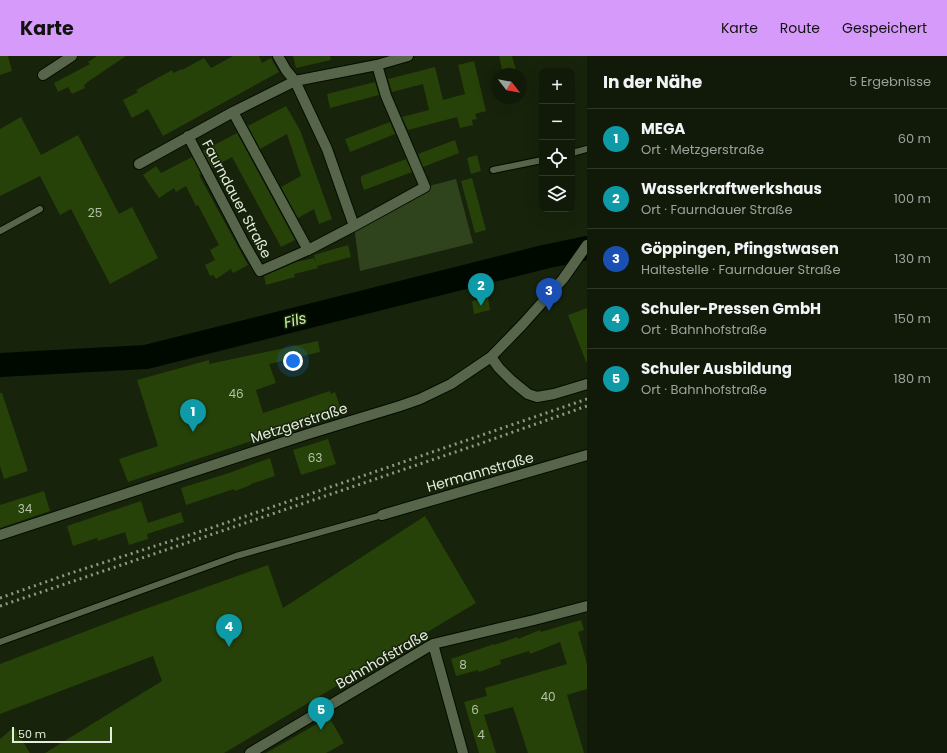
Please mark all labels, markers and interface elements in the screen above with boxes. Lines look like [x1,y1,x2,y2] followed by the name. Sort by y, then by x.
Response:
[20,15,74,42] text: Karte
[721,18,758,38] text: Karte
[780,18,820,38] text: Route
[842,18,927,38] text: Gespeichert
[491,68,527,104] north arrow
[539,68,575,212] map controls
[539,68,575,104] button: +
[603,70,702,94] text: In der Nähe
[849,72,931,91] text: 5 Ergebnisse
[539,104,575,140] button: −
[641,118,685,139] text: MEGA
[614,129,618,148] text: 1
[898,129,931,148] text: 60 m
[197,136,277,262] street label: Faurndauer Straße
[539,140,575,176] button: locate
[641,140,764,159] text: Ort · Metzgerstraße
[539,176,575,212] button: layers
[641,178,822,199] text: Wasserkraftwerkshaus
[612,189,620,208] text: 2
[894,189,931,208] text: 100 m
[641,200,793,219] text: Ort · Faurndauer Straße
[88,204,102,221] house number: 25
[641,238,839,259] text: Göppingen, Pfingstwasen
[612,249,620,268] text: 3
[894,249,931,268] text: 130 m
[641,260,841,279] text: Haltestelle · Faurndauer Straße
[468,273,494,306] pin: 2
[536,278,562,311] pin: 3
[641,298,821,319] text: Schuler-Pressen GmbH
[281,307,309,333] water label: Fils
[612,309,620,328] text: 4
[894,309,931,328] text: 150 m
[641,320,767,339] text: Ort · Bahnhofstraße
[283,351,303,371] your location
[641,358,792,379] text: Schuler Ausbildung
[612,369,620,388] text: 5
[894,369,931,388] text: 180 m
[641,380,767,399] text: Ort · Bahnhofstraße
[228,385,244,402] house number: 46
[248,398,350,448] street label: Metzgerstraße
[180,399,206,432] pin: 1
[424,447,536,497] street label: Hermannstraße
[308,449,322,466] house number: 63
[18,500,33,517] house number: 34
[216,614,242,647] pin: 4
[332,624,432,694] street label: Bahnhofstraße
[459,656,467,673] house number: 8
[540,688,556,705] house number: 40
[308,697,334,730] pin: 5
[471,701,479,718] house number: 6
[12,725,112,744] scale bar
[18,726,46,742] text: 50 m
[477,726,485,743] house number: 4

